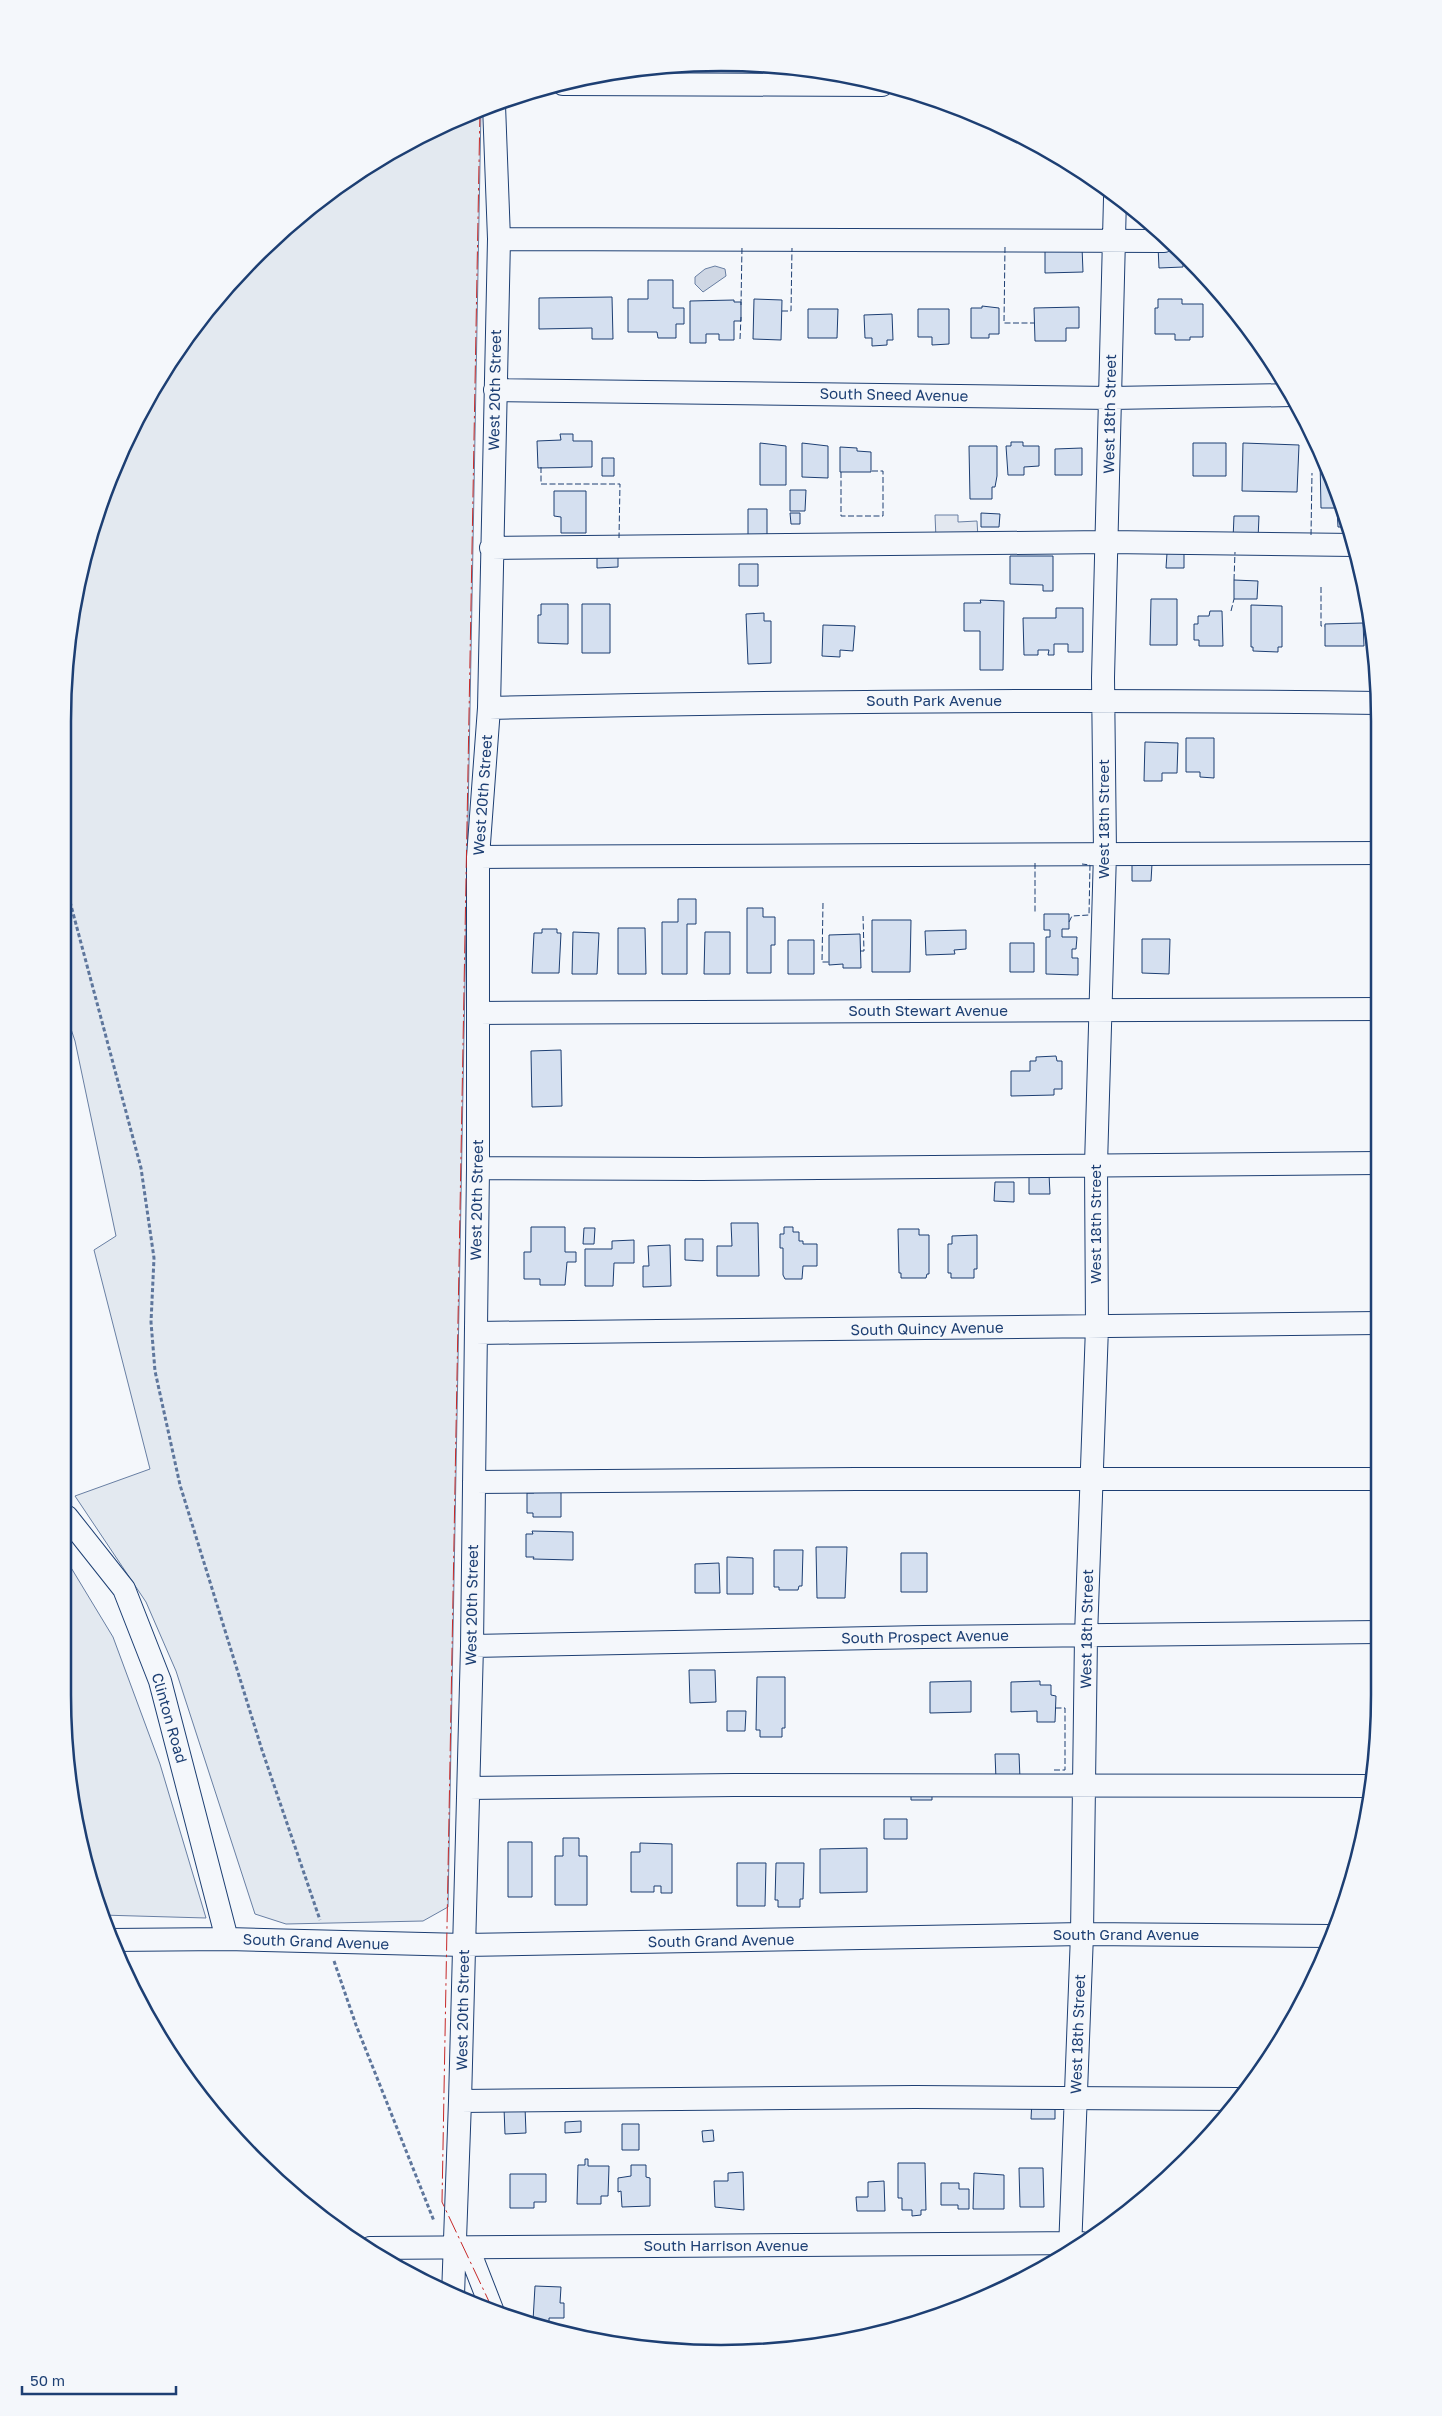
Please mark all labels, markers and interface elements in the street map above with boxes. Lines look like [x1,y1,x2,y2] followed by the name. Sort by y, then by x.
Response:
[484,329,504,451] street label: West 20th Street
[1099,354,1119,474] street label: West 18th Street
[819,384,969,404] street label: South Sneed Avenue
[866,691,1002,709] street label: South Park Avenue
[469,734,495,856] street label: West 20th Street
[1094,759,1112,879] street label: West 18th Street
[848,1001,1008,1019] street label: South Stewart Avenue
[466,1139,486,1261] street label: West 20th Street
[1086,1164,1104,1284] street label: West 18th Street
[850,1318,1004,1338] street label: South Quincy Avenue
[461,1544,481,1666] street label: West 20th Street
[1076,1569,1096,1689] street label: West 18th Street
[841,1626,1009,1646] street label: South Prospect Avenue
[149,1671,191,1765] street label: Clinton Road
[1053,1925,1200,1943] street label: South Grand Avenue
[242,1929,390,1953] street label: South Grand Avenue
[648,1930,795,1950] street label: South Grand Avenue
[452,1949,472,2071] street label: West 20th Street
[1066,1974,1088,2094] street label: West 18th Street
[643,2236,809,2254] street label: South Harrison Avenue
[22,2364,176,2396] scale bar
[30,2371,65,2389] text: 50 m

